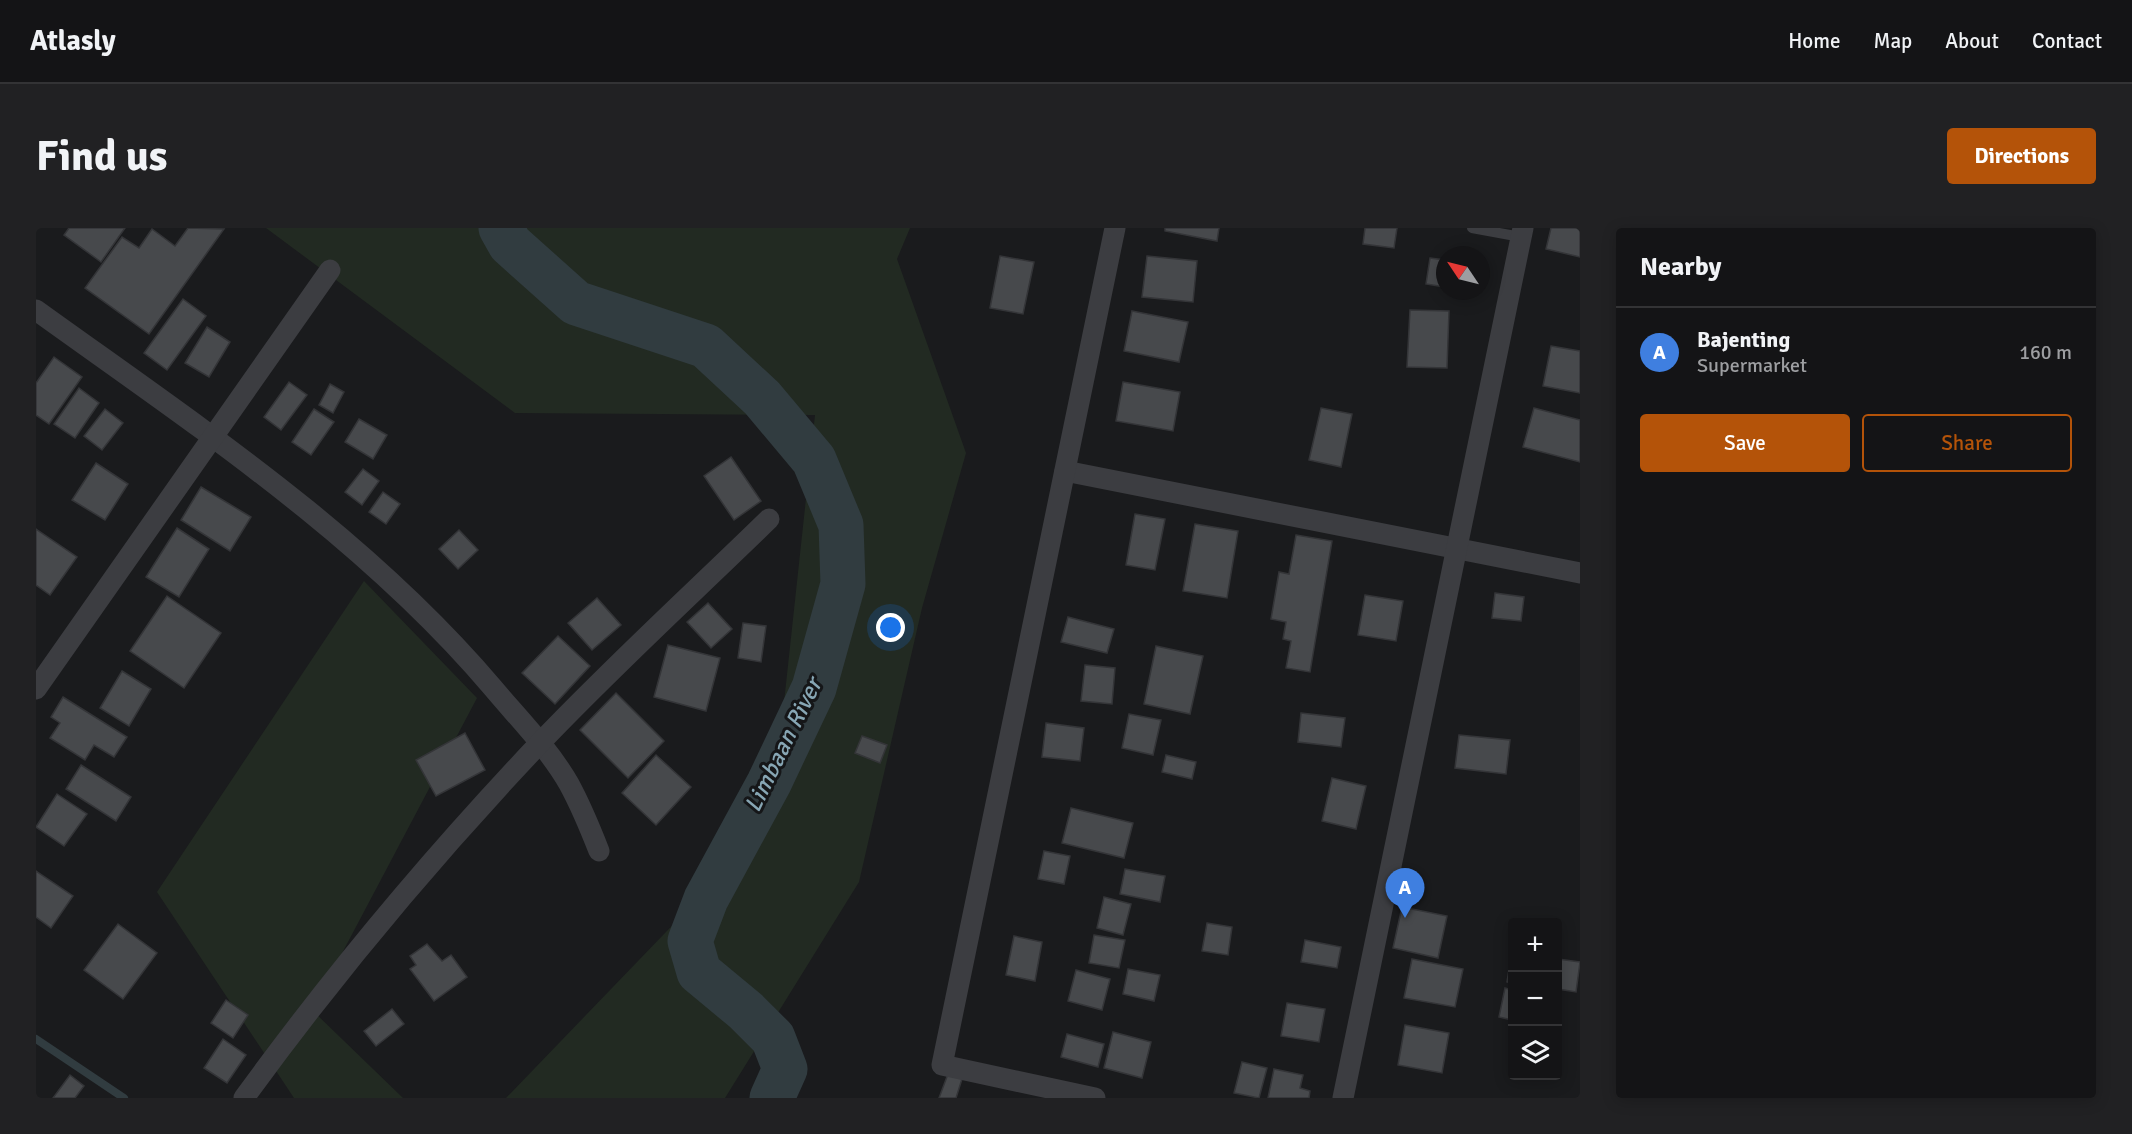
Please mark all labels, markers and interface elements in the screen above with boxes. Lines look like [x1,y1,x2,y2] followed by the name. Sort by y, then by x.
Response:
[30,24,116,58] text: Atlasly
[1788,28,1841,54] text: Home
[1874,28,1912,54] text: Map
[1945,28,1999,54] text: About
[2032,28,2102,54] text: Contact
[1947,128,2096,184] button: Directions
[36,131,167,182] text: Find us
[1436,246,1490,300] north arrow
[1640,251,1721,283] text: Nearby
[1697,326,1790,353] text: Bajenting
[1653,340,1666,365] text: A
[2019,340,2072,365] text: 160 m
[1697,353,1807,378] text: Supermarket
[1640,414,1850,472] button: Save
[1862,414,2072,472] button: Share
[876,613,905,642] your location
[738,670,830,817] water label: Limbaan River
[1386,868,1424,918] pin: A
[1508,918,1562,1080] map controls
[1508,918,1562,972] button: +
[1508,972,1562,1026] button: −
[1508,1026,1562,1080] button: layers

